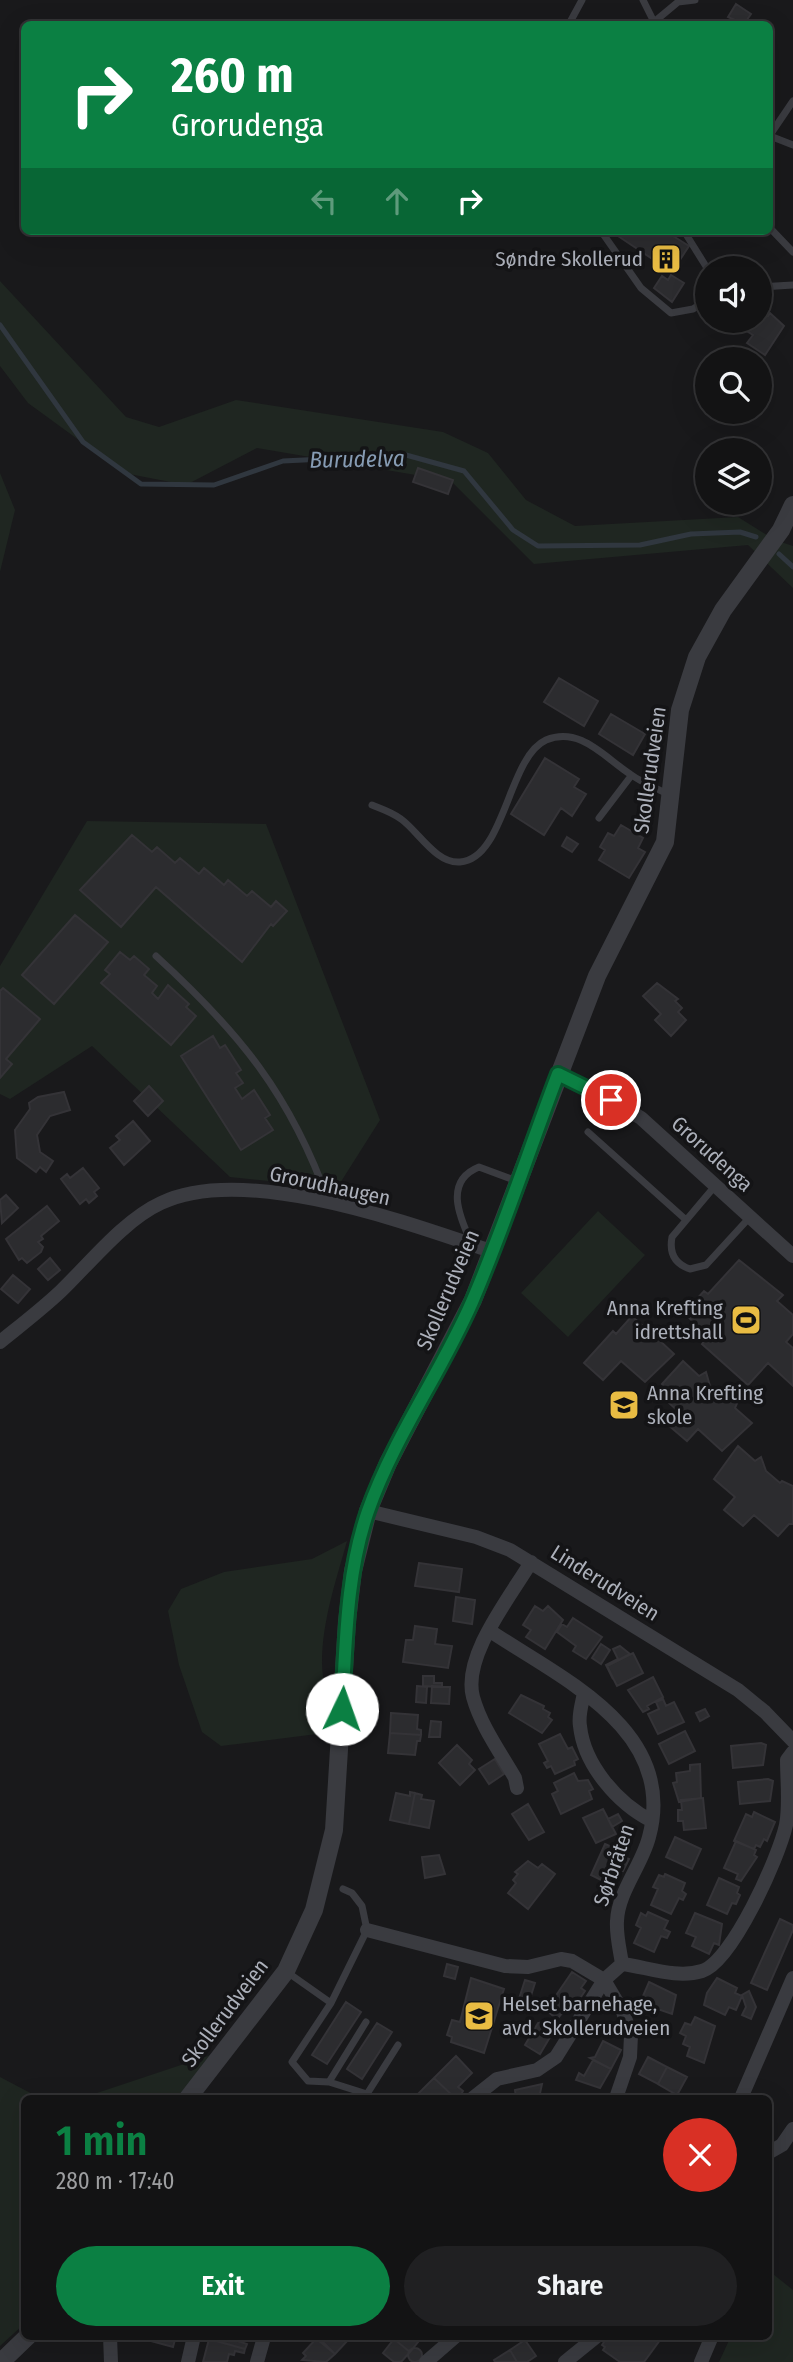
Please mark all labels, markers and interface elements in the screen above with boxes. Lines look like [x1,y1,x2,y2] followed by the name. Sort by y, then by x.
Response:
[171,46,294,105] text: 260 m
[56,49,147,140] icon: right
[171,106,324,144] text: Grorudenga
[305,182,343,220] icon: left
[378,182,416,220] icon: ahead
[451,182,489,220] icon: right
[649,242,683,276] building icon: Søndre Skollerud
[495,246,643,272] place label: Søndre Skollerud
[695,256,772,515] map controls
[695,256,772,333] button: sound
[695,347,772,424] button: search
[695,438,772,515] button: layers
[309,444,405,474] water label: Burudelva
[628,705,672,835] street label: Skollerudveien
[581,1070,641,1130] pin
[592,1081,630,1119] icon: arrive
[666,1111,758,1197] street label: Grorudenga
[267,1161,393,1211] street label: Grorudhaugen
[411,1226,485,1354] street label: Skollerudveien
[607,1295,723,1345] place label: Anna Krefting idrettshall
[729,1303,763,1337] sports icon: Anna Krefting idrettshall
[647,1380,763,1430] place label: Anna Krefting skole
[607,1388,641,1422] school or university icon: Anna Krefting skole
[546,1539,664,1627] street label: Linderudveien
[305,1672,379,1746] position arrow
[588,1821,640,1909] street label: Sørbråten
[176,1954,274,2072] street label: Skollerudveien
[502,1991,670,2041] place label: Helset barnehage, avd. Skollerudveien
[462,1999,496,2033] school or university icon: Helset barnehage, avd. Skollerudveien
[56,2116,147,2166] text: 1 min
[663,2118,737,2192] button: close
[56,2167,175,2195] text: 280 m · 17:40
[56,2246,390,2326] button: Exit
[404,2246,737,2326] button: Share

